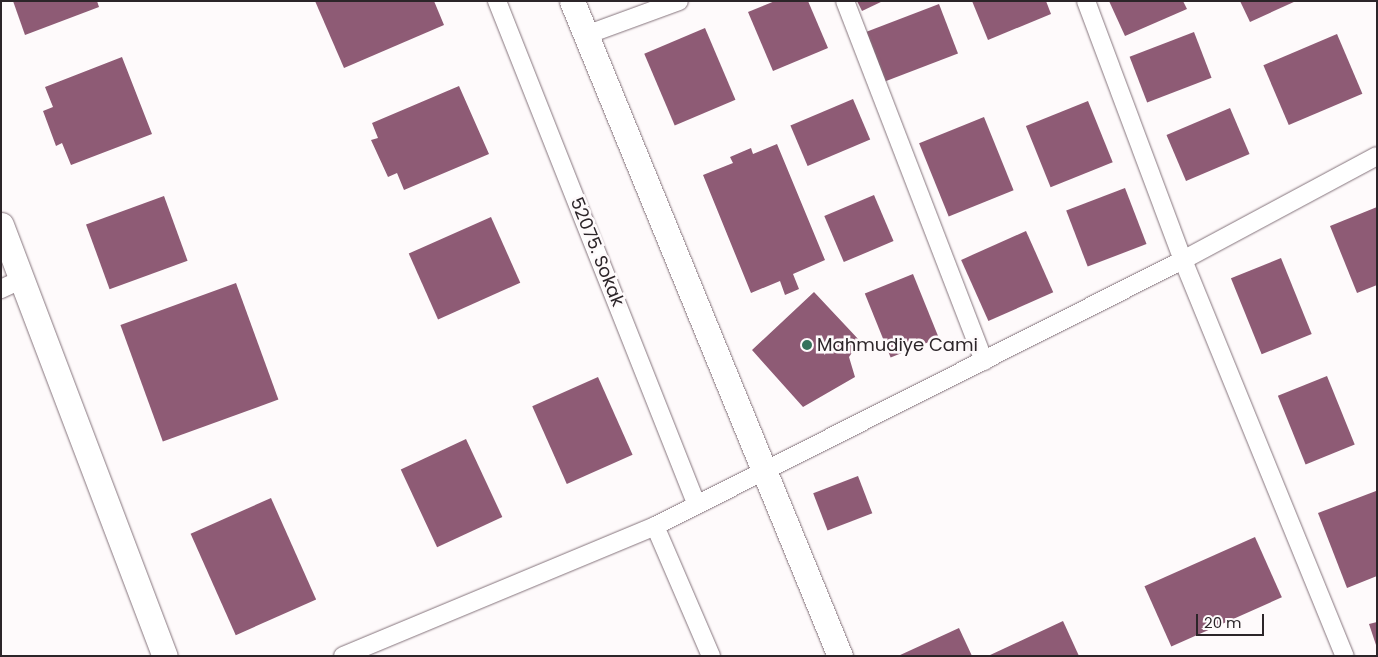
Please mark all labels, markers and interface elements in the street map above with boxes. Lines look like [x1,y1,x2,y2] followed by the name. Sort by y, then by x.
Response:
[565,194,629,310] street label: 52075. Sokak
[817,334,978,356] place label: Mahmudiye Cami
[801,339,813,351] marker: Mahmudiye Cami
[1198,604,1266,636] scale bar
[1204,612,1242,633] text: 20 m

